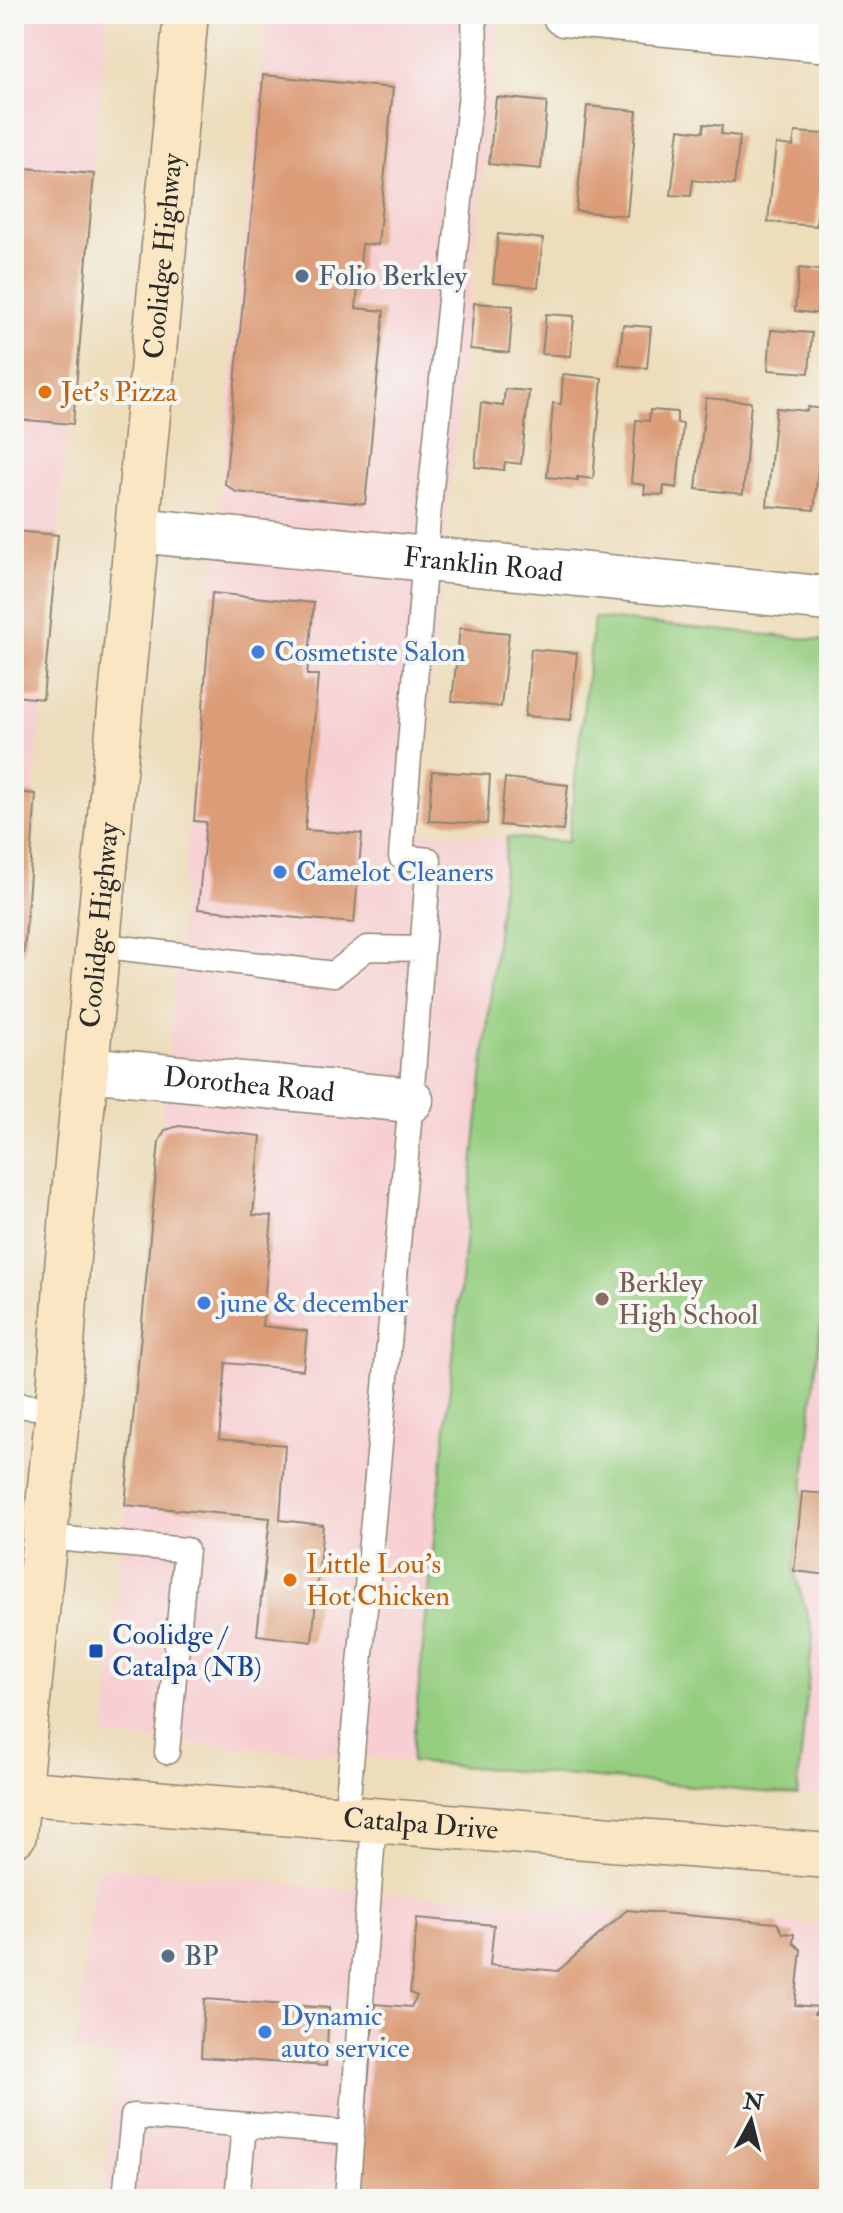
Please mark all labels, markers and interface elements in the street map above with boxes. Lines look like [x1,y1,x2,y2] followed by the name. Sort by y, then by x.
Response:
[136,151,190,360] street label: Coolidge Highway
[318,259,468,294] place label: Folio Berkley
[293,267,311,285] marker: Folio Berkley
[60,375,178,410] place label: Jet's Pizza
[36,383,54,401] marker: Jet's Pizza
[402,539,565,590] street label: Franklin Road
[274,635,466,670] place label: Cosmetiste Salon
[249,643,267,661] marker: Cosmetiste Salon
[72,820,127,1029] street label: Coolidge Highway
[296,855,494,890] place label: Camelot Cleaners
[271,863,289,881] marker: Camelot Cleaners
[162,1059,337,1110] street label: Dorothea Road
[618,1266,758,1333] place label: Berkley High School
[215,1286,409,1321] place label: june & december
[593,1290,611,1308] marker: Berkley High School
[195,1294,213,1312] marker: june & december
[306,1547,450,1614] place label: Little Lou's Hot Chicken
[281,1571,299,1589] marker: Little Lou's Hot Chicken
[112,1618,262,1685] place label: Coolidge / Catalpa (NB)
[87,1642,105,1660] marker: Coolidge / Catalpa (NB)
[342,1800,500,1847] street label: Catalpa Drive
[184,1939,219,1974] place label: BP
[159,1947,177,1965] marker: BP
[281,1999,410,2066] place label: Dynamic auto service
[256,2023,274,2041] marker: Dynamic auto service
[711,2081,791,2161] north arrow
[741,2087,765,2117] text: N

